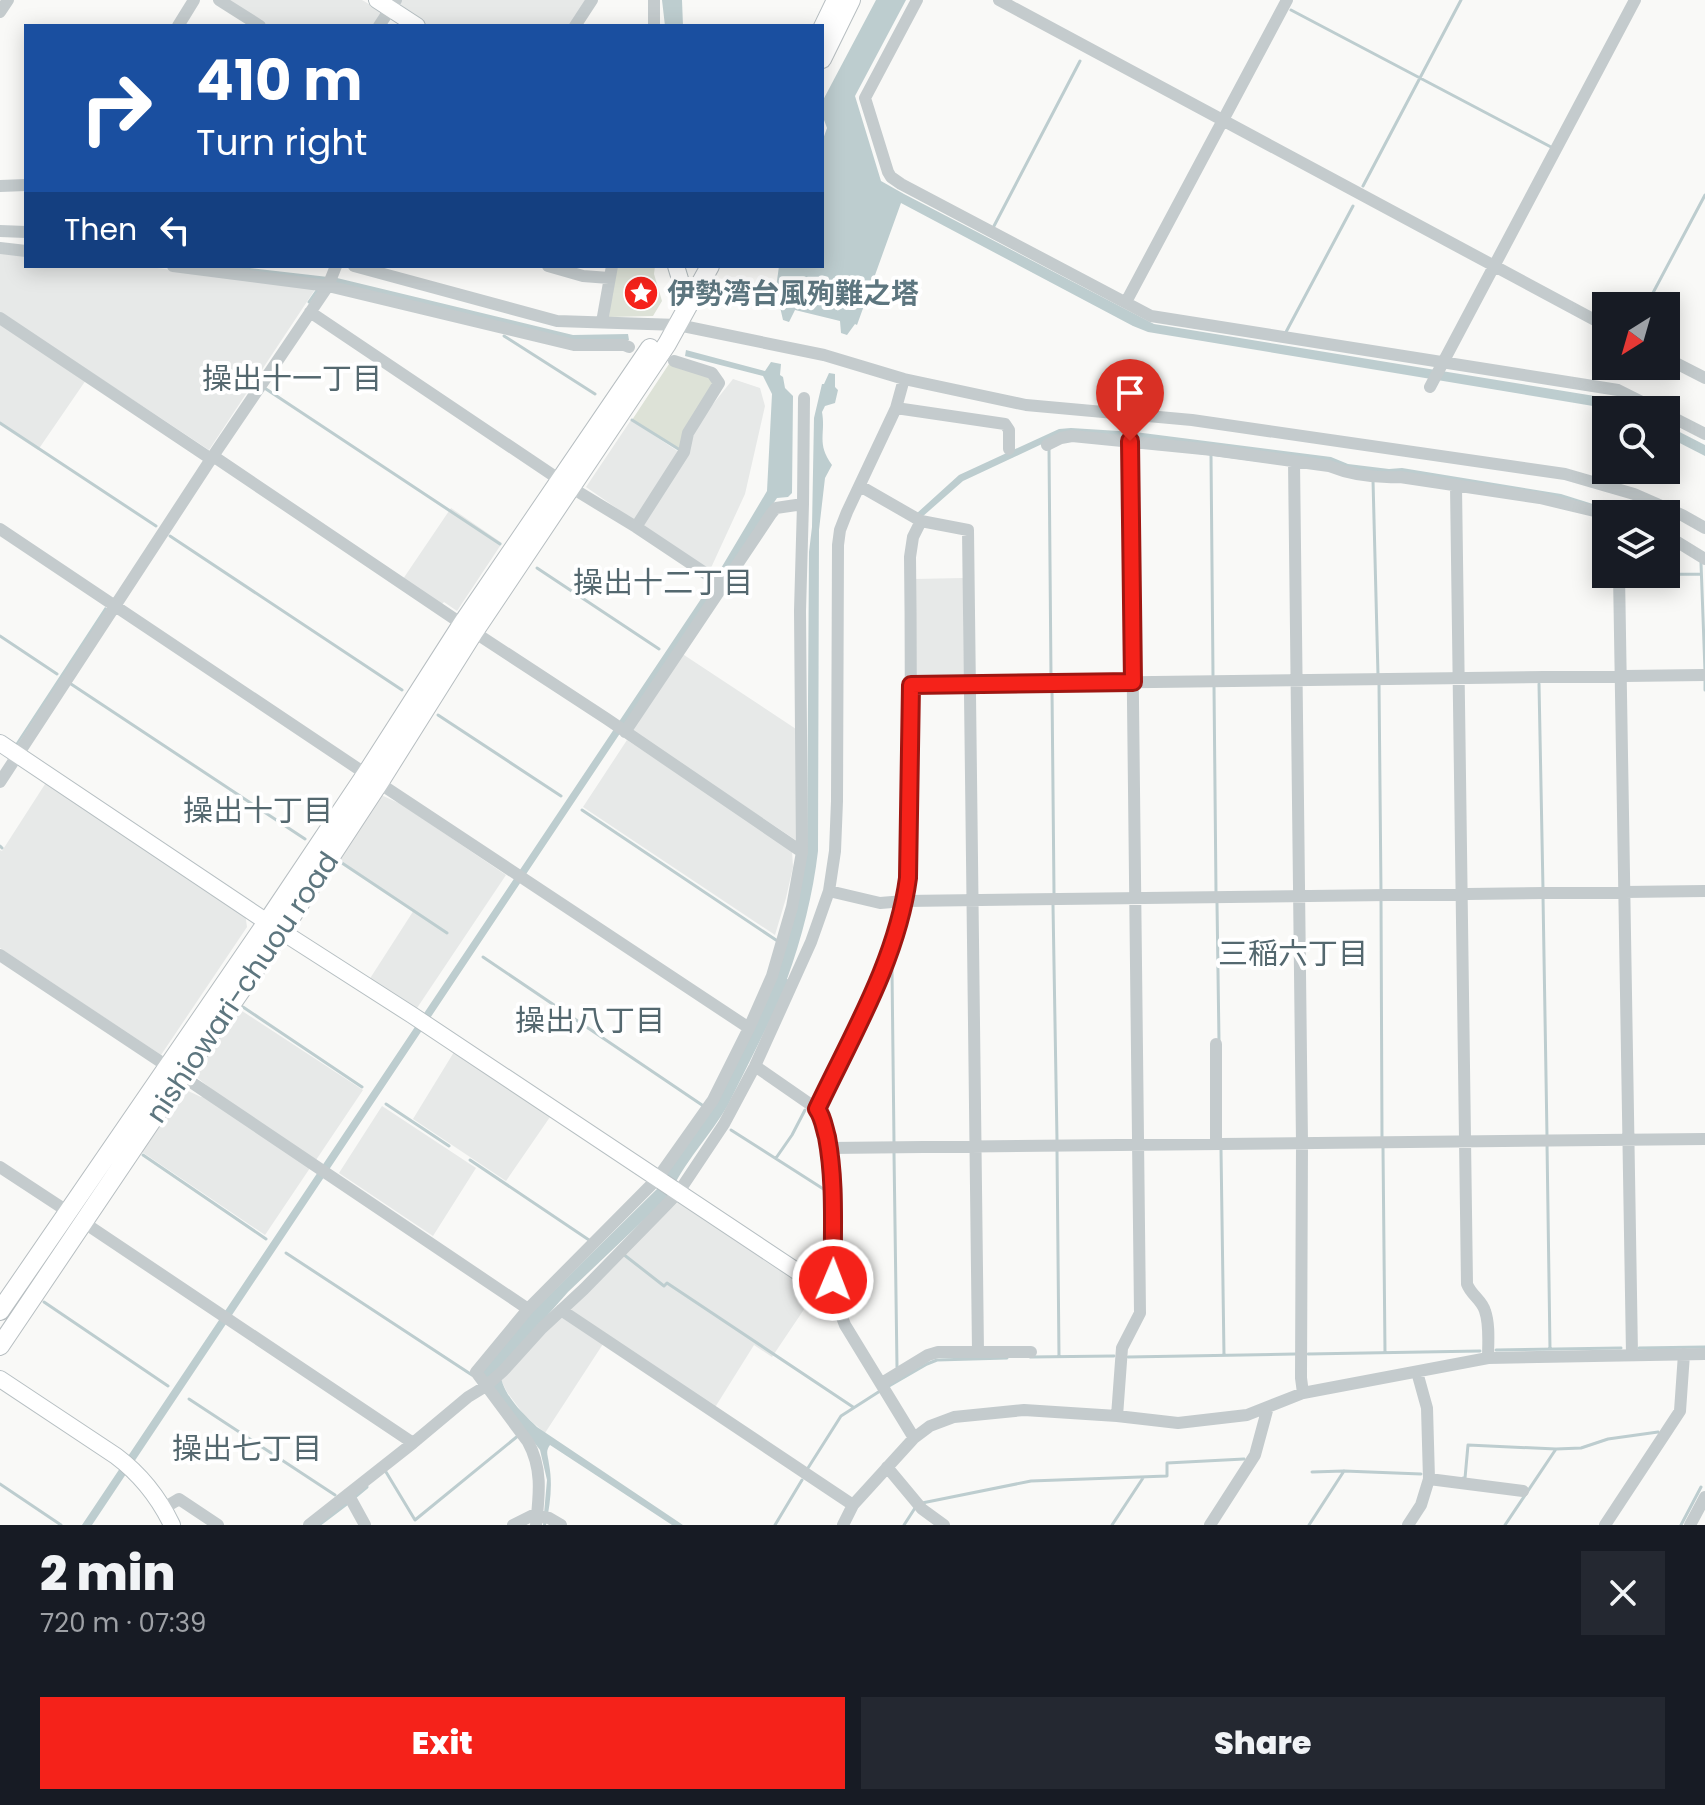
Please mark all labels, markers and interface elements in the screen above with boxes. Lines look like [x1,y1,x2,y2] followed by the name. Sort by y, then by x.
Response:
[196,41,363,120] text: 410 m
[64,56,168,160] icon: right
[196,117,367,168] text: Turn right
[64,208,137,251] text: Then
[153,208,197,252] icon: left
[622,274,660,312] place icon: 伊勢湾台風殉難之塔
[667,274,919,313] place label: 伊勢湾台風殉難之塔
[1592,292,1680,380] north arrow
[1592,292,1680,588] map controls
[202,357,382,400] district label: 操出十一丁目
[1096,359,1164,441] pin
[1108,371,1152,415] icon: arrive
[1592,396,1680,484] button: search
[1592,500,1680,588] button: layers
[573,561,753,604] district label: 操出十二丁目
[183,789,333,832] district label: 操出十丁目
[137,844,348,1130] street label: nishiowari-chuou road
[1218,932,1368,975] district label: 三稲六丁目
[515,999,665,1042] district label: 操出八丁目
[791,1238,875,1322] position arrow
[172,1427,322,1470] district label: 操出七丁目
[40,1540,175,1607] text: 2 min
[1581,1551,1665,1635] button: close
[40,1605,206,1641] text: 720 m · 07:39
[40,1697,845,1789] button: Exit
[861,1697,1665,1789] button: Share

